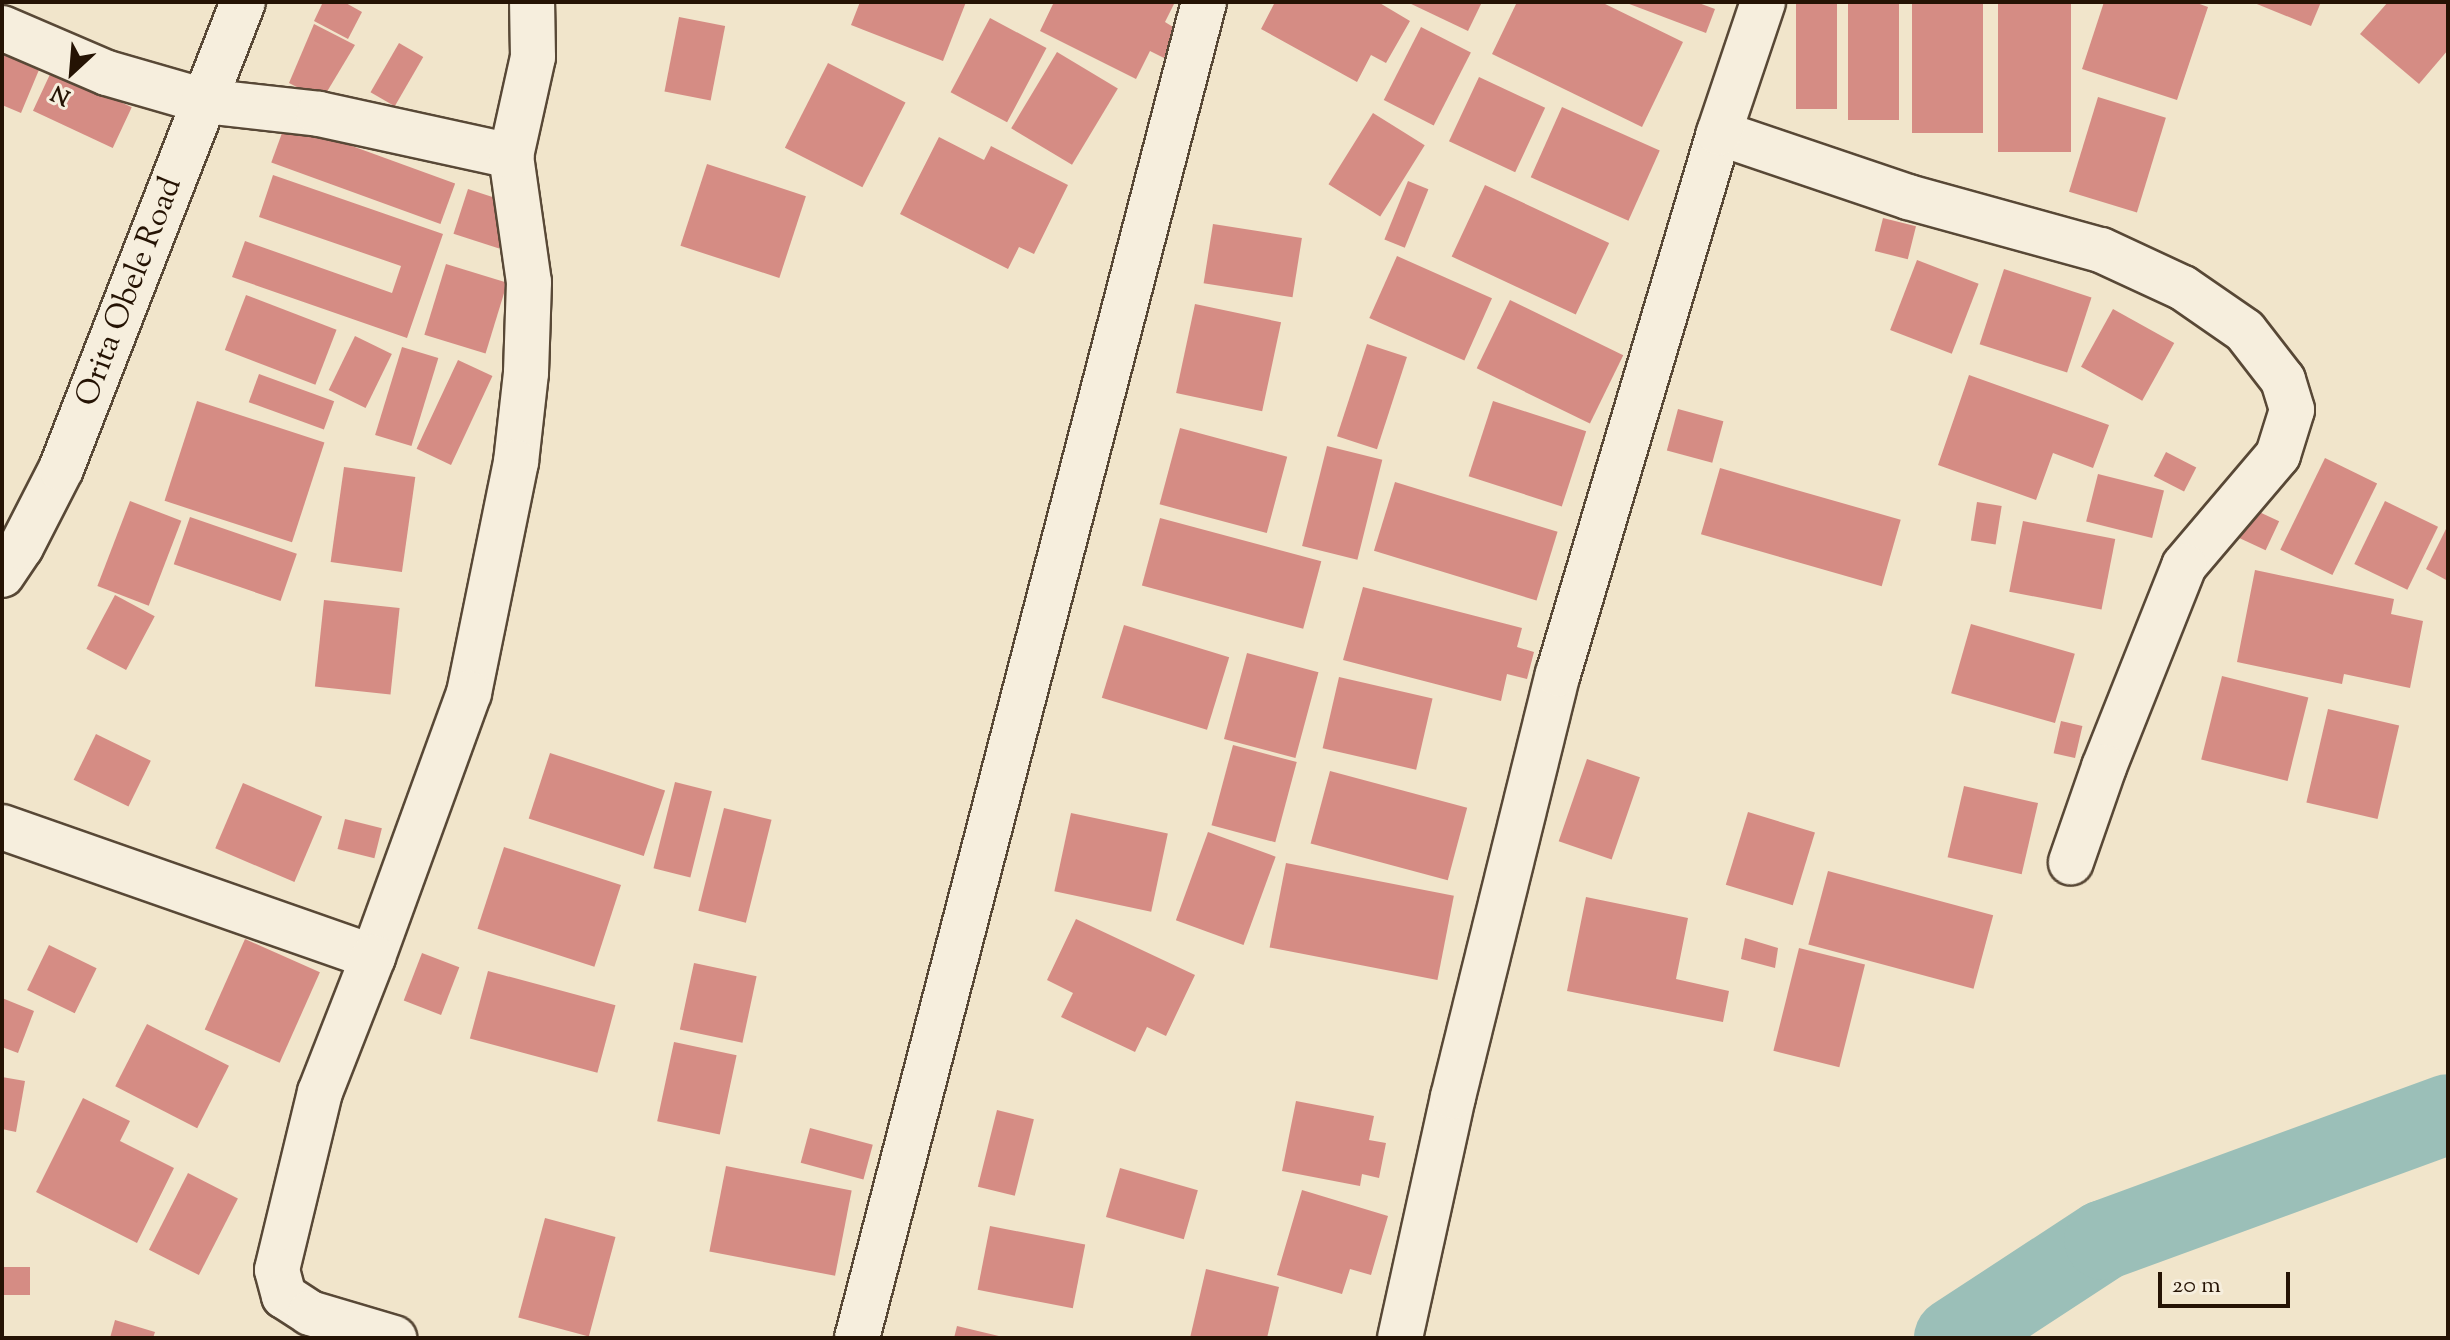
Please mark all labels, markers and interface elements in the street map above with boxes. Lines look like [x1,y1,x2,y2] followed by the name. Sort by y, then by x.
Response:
[32,32,112,112] north arrow
[47,75,76,112] text: N
[69,172,191,412] street label: Orita Obele Road
[2162,1256,2294,1306] scale bar
[2172,1269,2221,1303] text: 20 m

